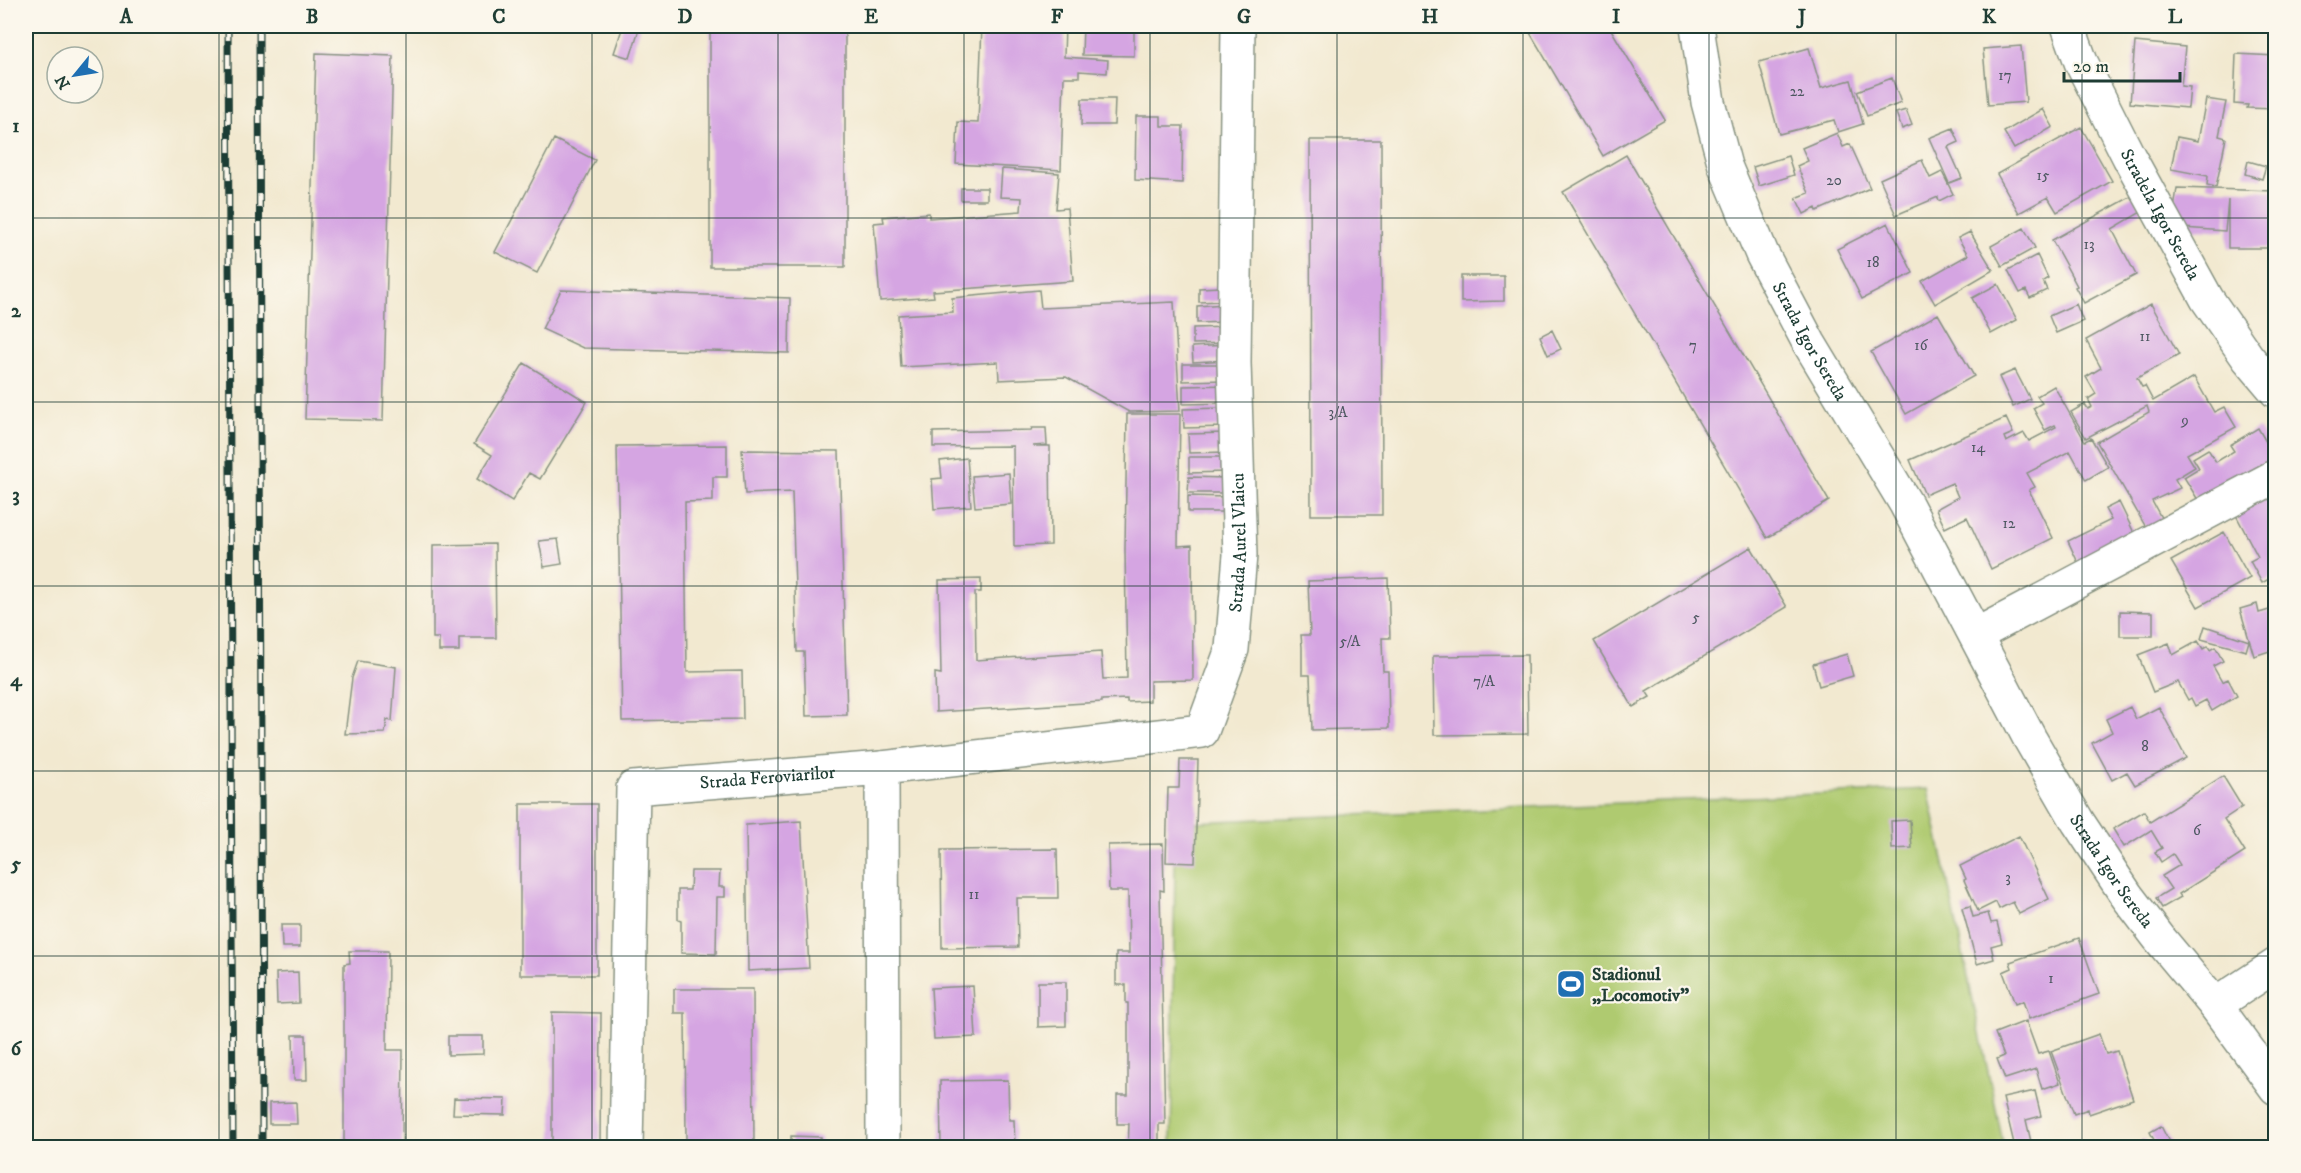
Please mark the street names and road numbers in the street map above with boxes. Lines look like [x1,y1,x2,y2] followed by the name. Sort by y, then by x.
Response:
[2115,146,2205,284] street label: Stradela Igor Sereda
[1767,278,1852,406] street label: Strada Igor Sereda
[1225,472,1252,613] street label: Strada Aurel Vlaicu
[699,762,836,795] street label: Strada Feroviarilor
[2064,811,2158,933] street label: Strada Igor Sereda

